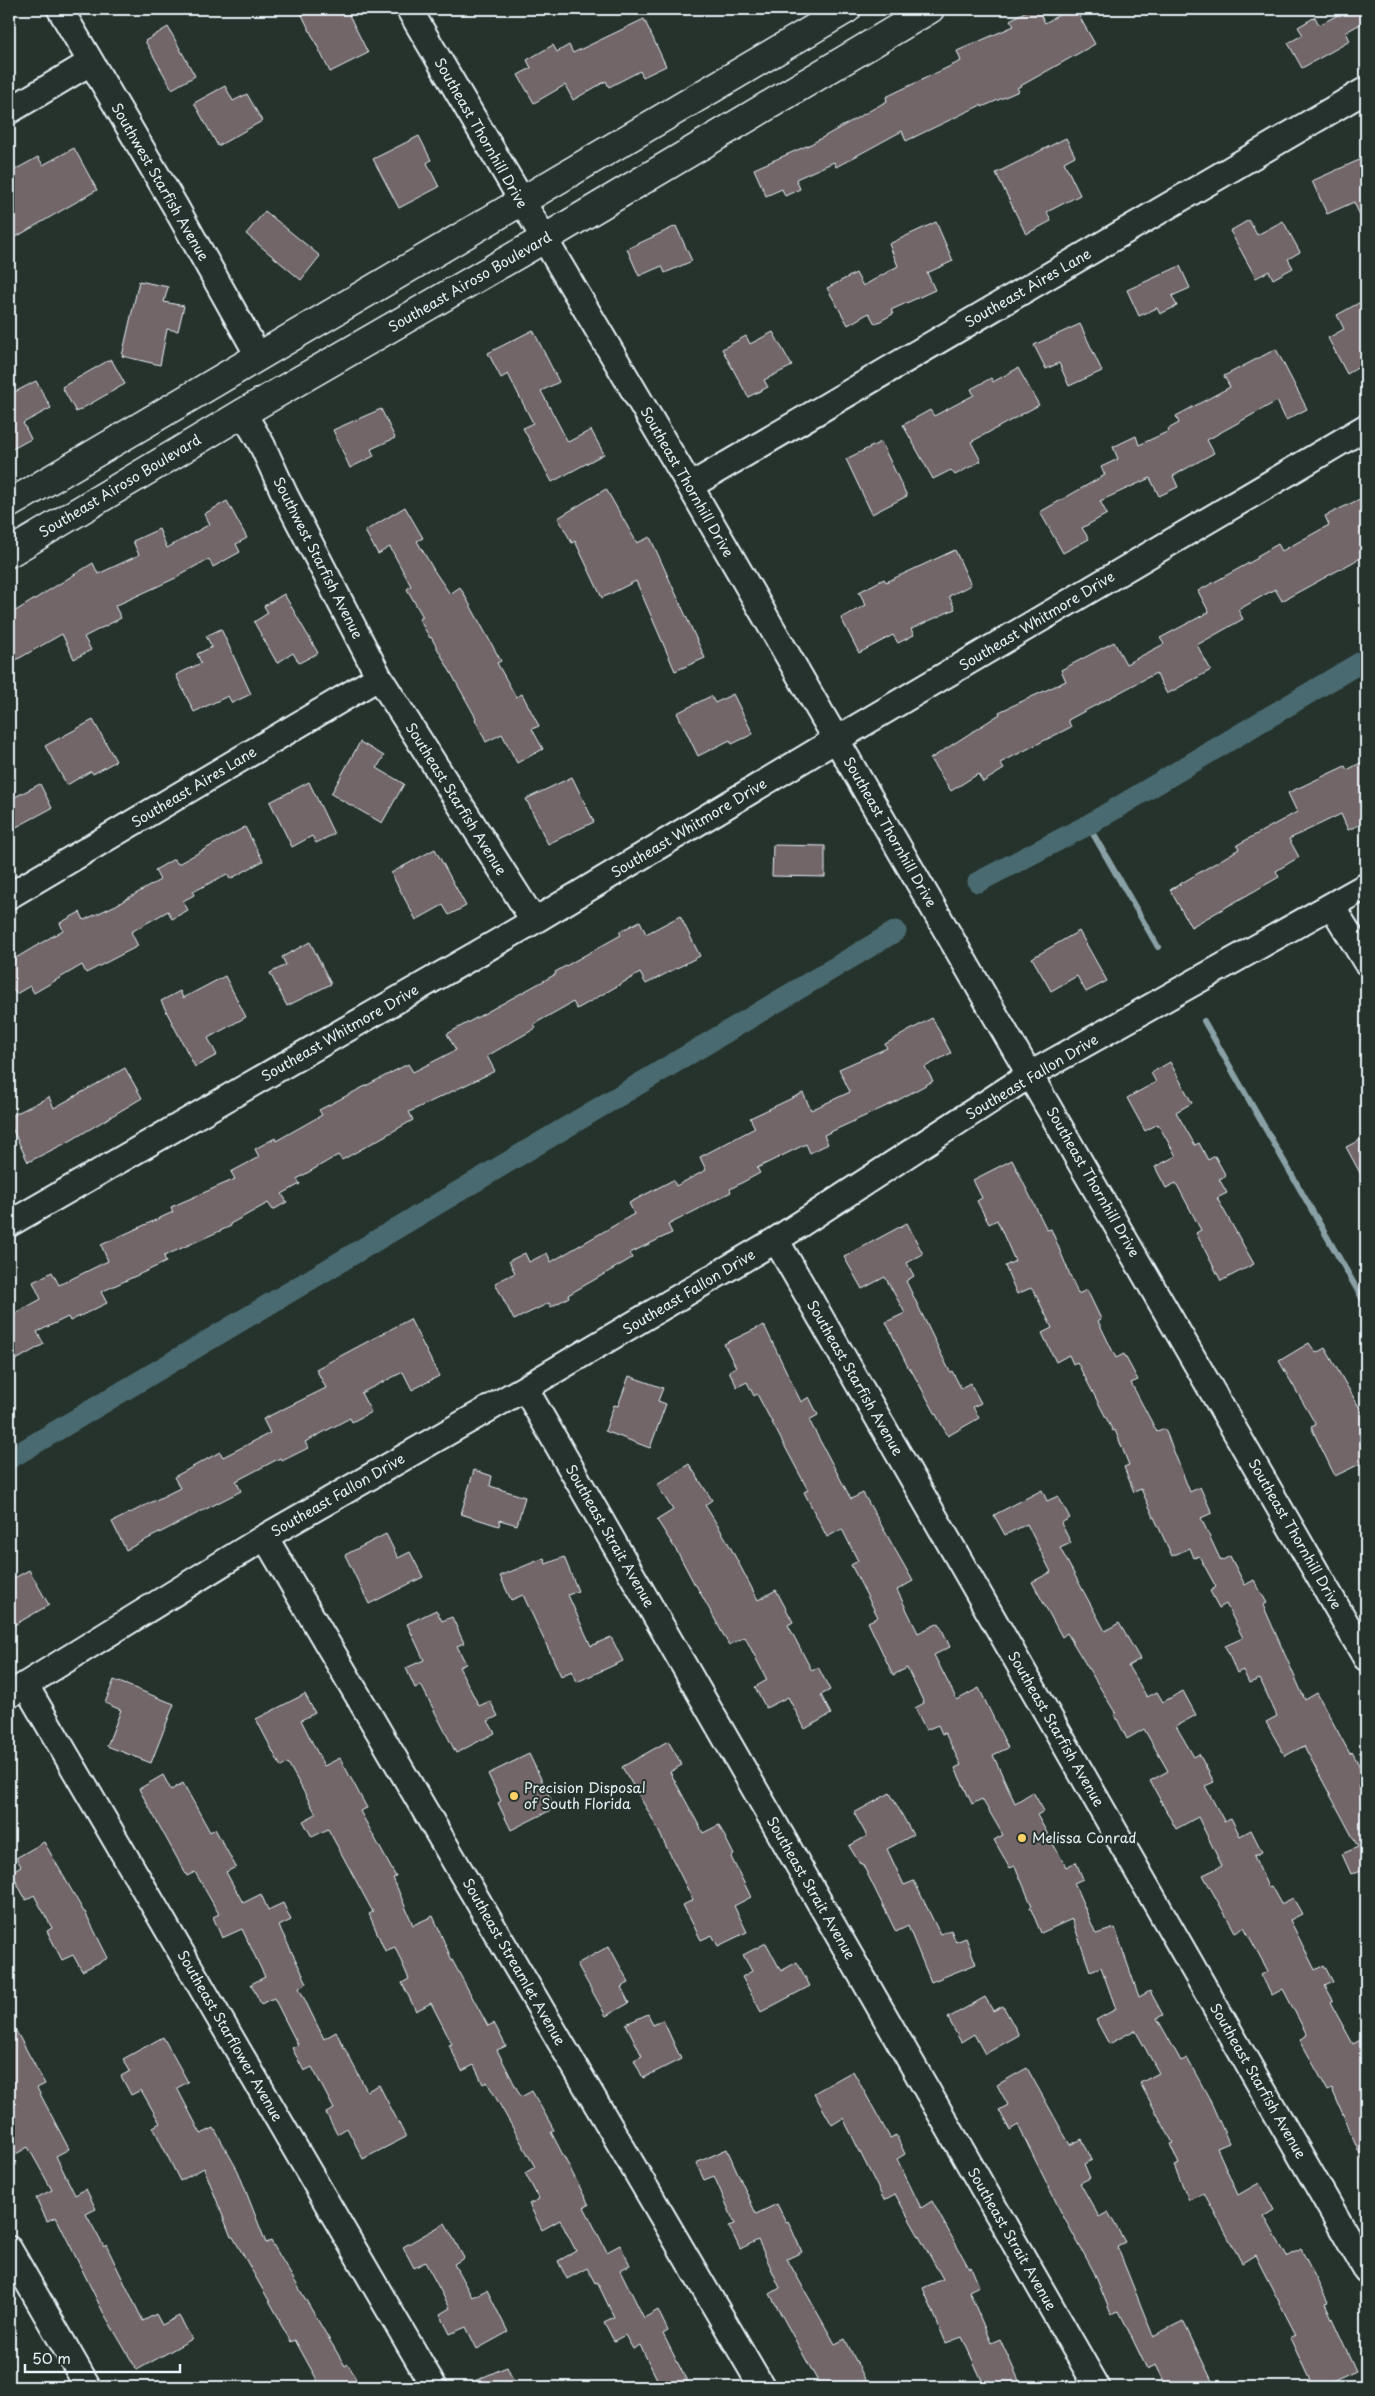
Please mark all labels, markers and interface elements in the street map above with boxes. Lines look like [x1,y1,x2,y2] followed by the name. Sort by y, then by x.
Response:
[430,54,533,212] street label: Southeast Thornhill Drive
[107,99,214,265] street label: Southwest Starfish Avenue
[384,226,556,337] street label: Southeast Airoso Boulevard
[961,243,1095,332] street label: Southeast Aires Lane
[636,403,739,561] street label: Southeast Thornhill Drive
[35,429,205,542] street label: Southeast Airoso Boulevard
[268,473,369,643] street label: Southwest Starfish Avenue
[955,566,1119,675] street label: Southeast Whitmore Drive
[401,718,512,879] street label: Southeast Starfish Avenue
[127,741,260,832] street label: Southeast Aires Lane
[839,753,942,911] street label: Southeast Thornhill Drive
[607,773,771,882] street label: Southeast Whitmore Drive
[257,979,422,1086] street label: Southeast Whitmore Drive
[961,1029,1102,1125] street label: Southeast Fallon Drive
[1042,1103,1145,1261] street label: Southeast Thornhill Drive
[618,1244,759,1340] street label: Southeast Fallon Drive
[802,1296,909,1460] street label: Southeast Starfish Avenue
[267,1448,409,1541] street label: Southeast Fallon Drive
[1244,1455,1347,1613] street label: Southeast Thornhill Drive
[561,1460,660,1611] street label: Southeast Strait Avenue
[1003,1647,1110,1811] street label: Southeast Starfish Avenue
[524,1777,646,1814] place label: Precision Disposal of South Florida
[508,1790,520,1802] marker: Precision Disposal of South Florida
[762,1812,861,1963] street label: Southeast Strait Avenue
[1032,1827,1136,1848] place label: Melissa Conrad
[1016,1832,1028,1844] marker: Melissa Conrad
[458,1874,571,2050] street label: Southeast Streamlet Avenue
[173,1946,288,2126] street label: Southeast Starflower Avenue
[1205,1999,1312,2163] street label: Southeast Starfish Avenue
[963,2163,1062,2314] street label: Southeast Strait Avenue
[25,2341,180,2373] scale bar
[32,2346,71,2369] text: 50 m

